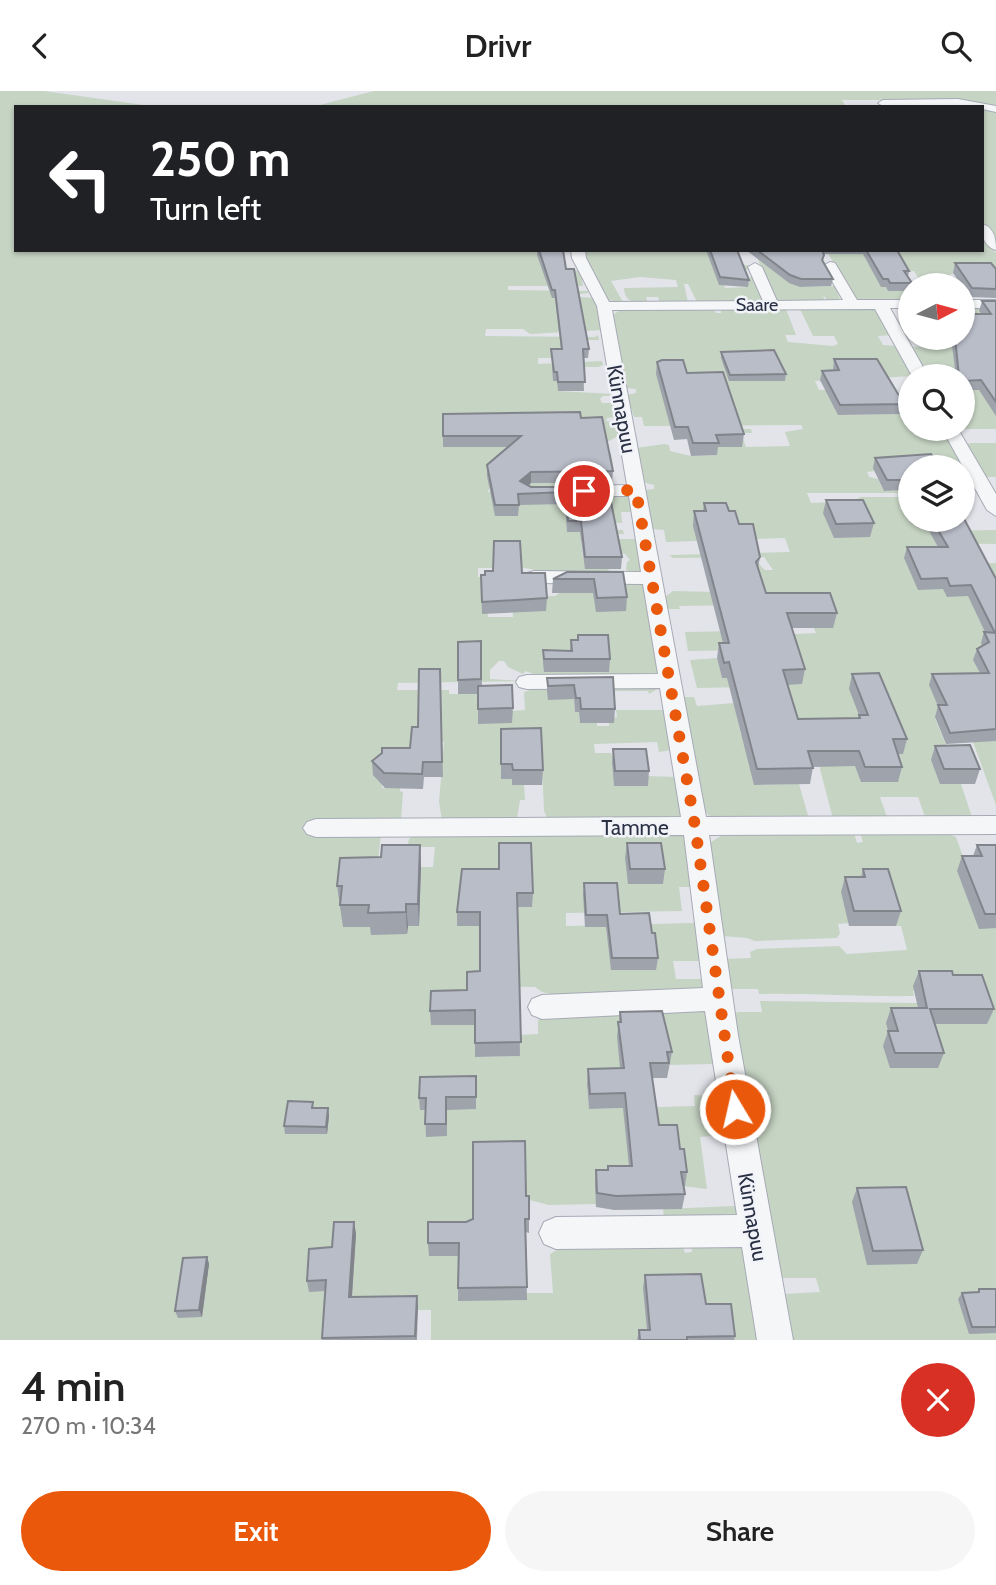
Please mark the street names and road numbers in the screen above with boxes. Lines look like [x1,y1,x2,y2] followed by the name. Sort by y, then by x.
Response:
[736,294,778,316] street label: Saare
[602,363,642,455] street label: Künnapuu
[601,815,669,840] street label: Tamme
[733,1171,773,1263] street label: Künnapuu

